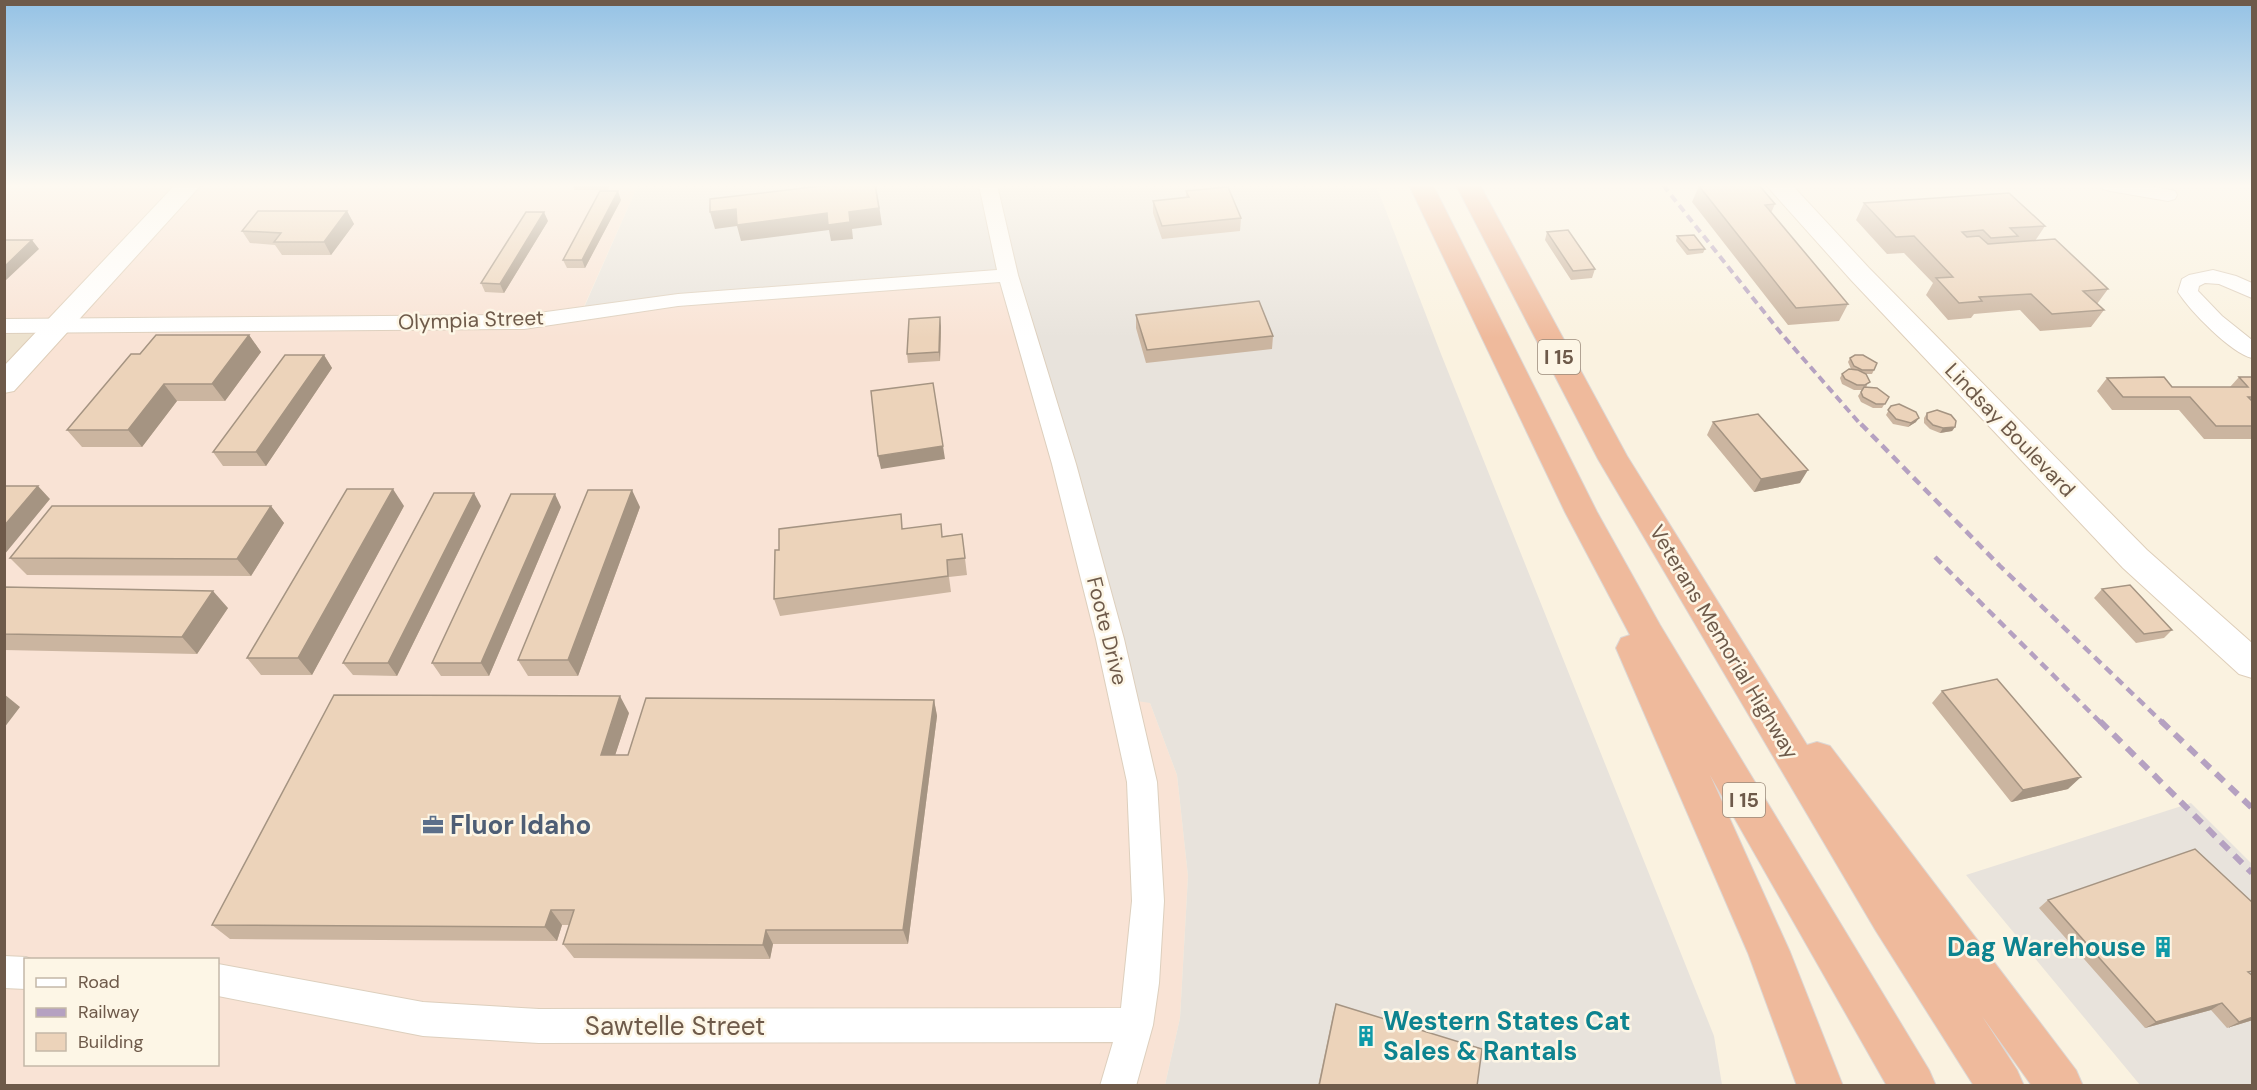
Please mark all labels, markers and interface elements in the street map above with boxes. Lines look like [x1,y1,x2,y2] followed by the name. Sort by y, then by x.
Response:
[398,303,544,337] street label: Olympia Street
[1538,340,1580,374] road number: I 15
[1939,357,2081,503] street label: Lindsay Boulevard
[1643,520,1805,764] street label: Veterans Memorial Highway
[1080,574,1134,688] street label: Foote Drive
[1723,783,1765,817] road number: I 15
[450,808,591,842] place label: Fluor Idaho
[421,813,445,837] office icon: Fluor Idaho
[1947,930,2146,964] place label: Dag Warehouse
[2151,935,2175,959] building icon: Dag Warehouse
[24,958,219,1066] legend
[78,970,120,994] text: Road
[78,1000,140,1024] text: Railway
[1383,1004,1631,1068] place label: Western States Cat Sales & Rantals
[585,1009,765,1043] street label: Sawtelle Street
[1354,1024,1378,1048] building icon: Western States Cat Sales & Rantals
[78,1030,143,1054] text: Building

